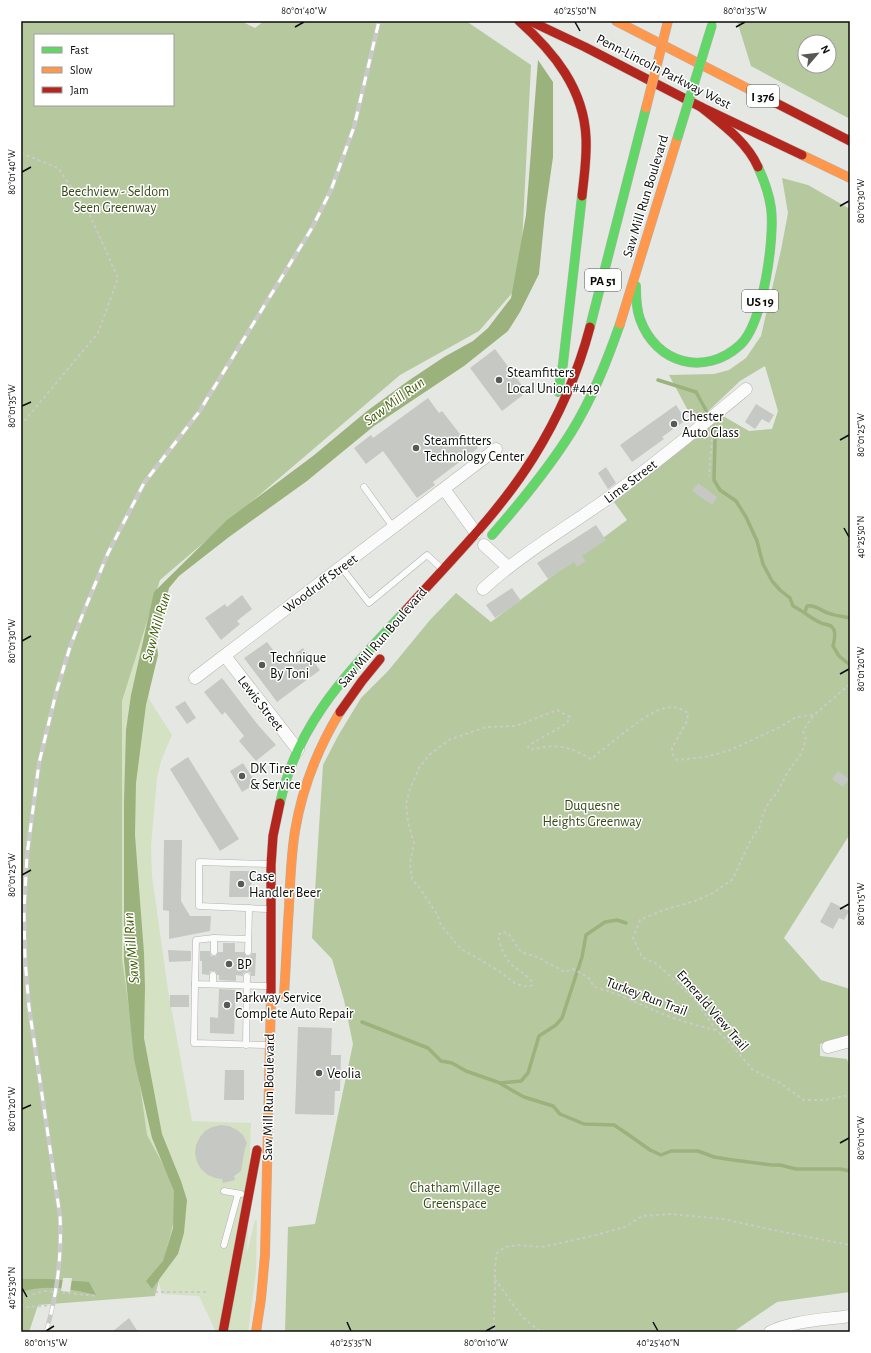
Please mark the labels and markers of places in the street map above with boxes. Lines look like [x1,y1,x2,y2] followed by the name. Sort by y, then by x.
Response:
[507,366,600,396] place label: Steamfitters Local Union #449
[494,375,504,385] marker: Steamfitters Local Union #449
[682,410,739,440] place label: Chester Auto Glass
[669,419,679,429] marker: Chester Auto Glass
[424,434,525,464] place label: Steamfitters Technology Center
[411,443,421,453] marker: Steamfitters Technology Center
[270,651,326,681] place label: Technique By Toni
[257,660,267,670] marker: Technique By Toni
[250,762,301,792] place label: DK Tires & Service
[237,771,247,781] marker: DK Tires & Service
[249,870,321,900] place label: Case Handler Beer
[236,879,246,889] marker: Case Handler Beer
[237,958,252,972] place label: BP
[224,959,234,969] marker: BP
[235,991,354,1021] place label: Parkway Service Complete Auto Repair
[222,1000,232,1010] marker: Parkway Service Complete Auto Repair
[327,1067,361,1081] place label: Veolia
[314,1068,324,1078] marker: Veolia

